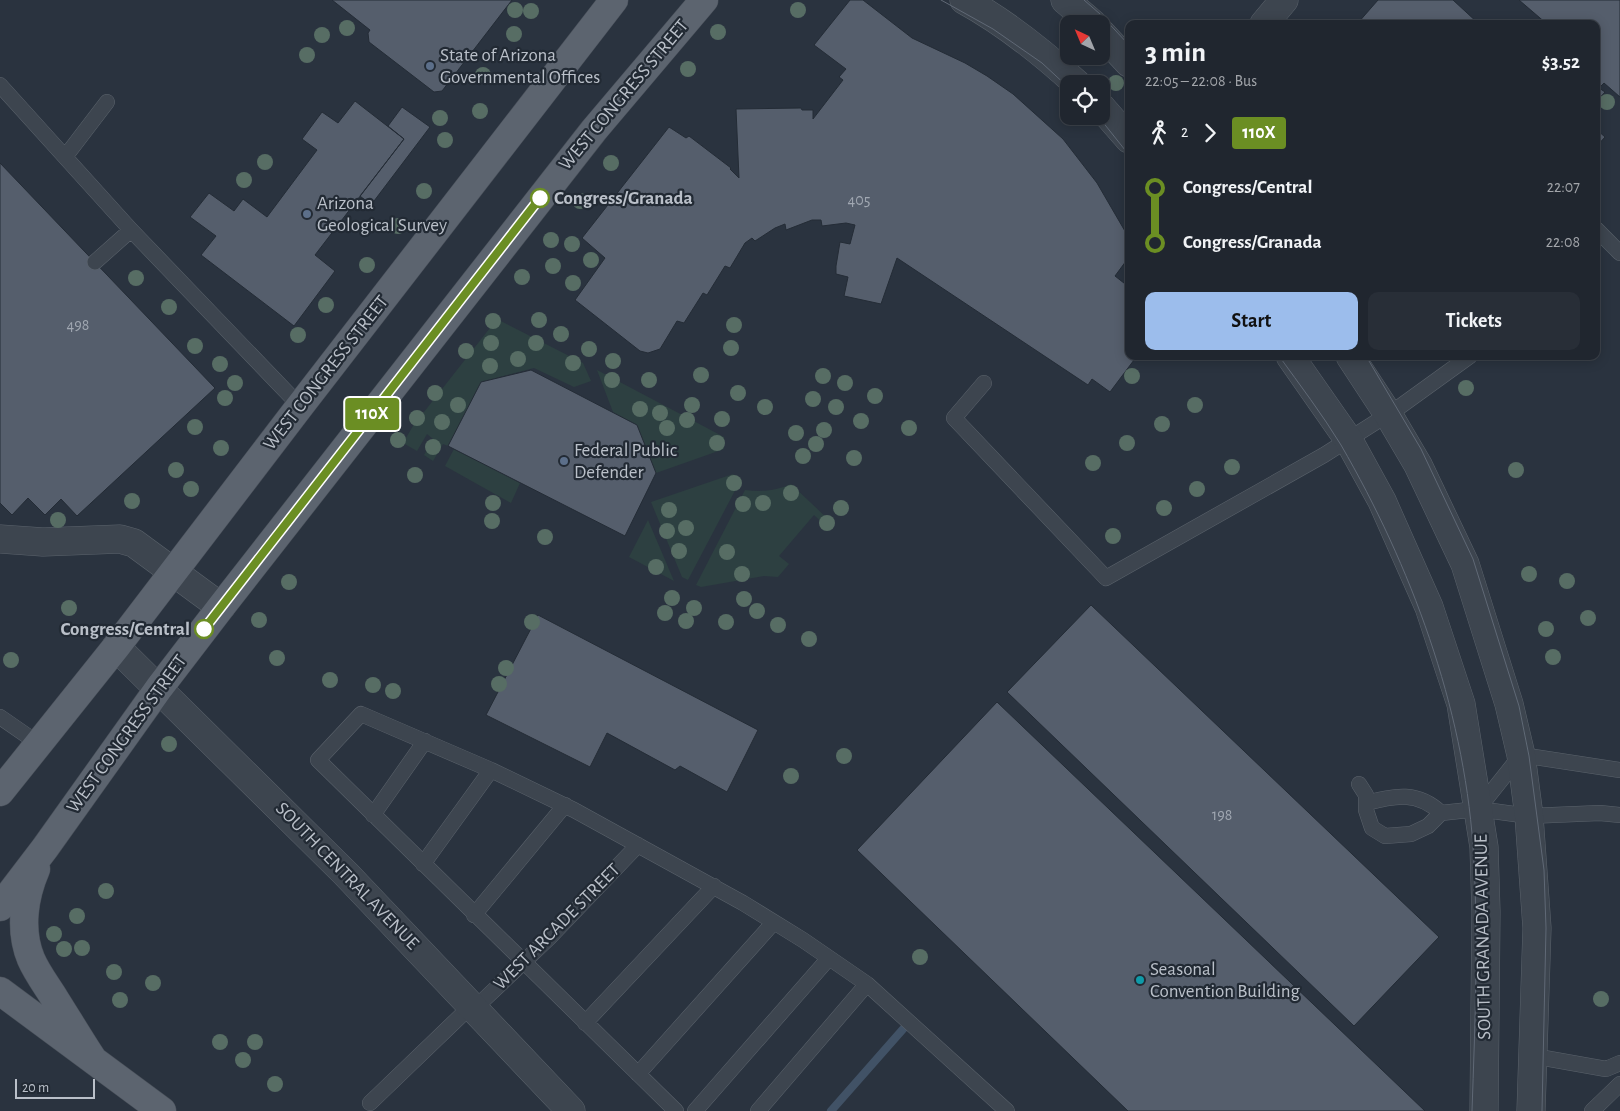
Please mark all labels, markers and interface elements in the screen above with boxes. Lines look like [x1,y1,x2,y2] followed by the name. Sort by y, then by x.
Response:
[1060,15,1110,65] north arrow
[1060,15,1110,125] map controls
[556,16,692,174] street label: WEST CONGRESS STREET
[1145,39,1206,67] text: 3 min
[440,46,600,87] place label: State of Arizona Governmental Offices
[1542,53,1580,72] text: $3.52
[424,60,436,72] marker: State of Arizona Governmental Offices
[1145,73,1257,89] text: 22:05 – 22:08 · Bus
[1060,75,1110,125] button: locate
[1145,119,1173,147] icon: walk
[1196,119,1224,147] icon: forward
[1181,124,1188,140] text: 2
[1242,124,1276,142] text: 110X
[1183,178,1312,197] text: Congress/Central
[1547,179,1580,195] text: 22:07
[530,188,550,208] marker: Congress/Granada
[554,189,693,208] place label: Congress/Granada
[848,192,870,208] house number: 405
[317,194,447,235] place label: Arizona Geological Survey
[301,208,313,220] marker: Arizona Geological Survey
[1183,233,1322,252] text: Congress/Granada
[1546,234,1580,250] text: 22:08
[260,292,392,454] street label: WEST CONGRESS STREET
[1145,292,1358,350] button: Start
[1368,292,1580,350] button: Tickets
[67,317,89,333] house number: 498
[337,398,407,430] line badge: 110X
[355,405,389,423] text: 110X
[574,441,677,482] place label: Federal Public Defender
[558,455,570,467] marker: Federal Public Defender
[194,619,214,639] marker: Congress/Central
[61,620,190,639] place label: Congress/Central
[63,652,191,816] street label: WEST CONGRESS STREET
[272,799,422,953] street label: SOUTH CENTRAL AVENUE
[1212,807,1232,823] house number: 198
[1472,834,1494,1040] street label: SOUTH GRANADA AVENUE
[490,860,624,994] street label: WEST ARCADE STREET
[1150,960,1301,1001] place label: Seasonal Convention Building
[1134,974,1146,986] marker: Seasonal Convention Building
[15,1076,95,1099] scale bar
[22,1081,49,1095] text: 20 m

